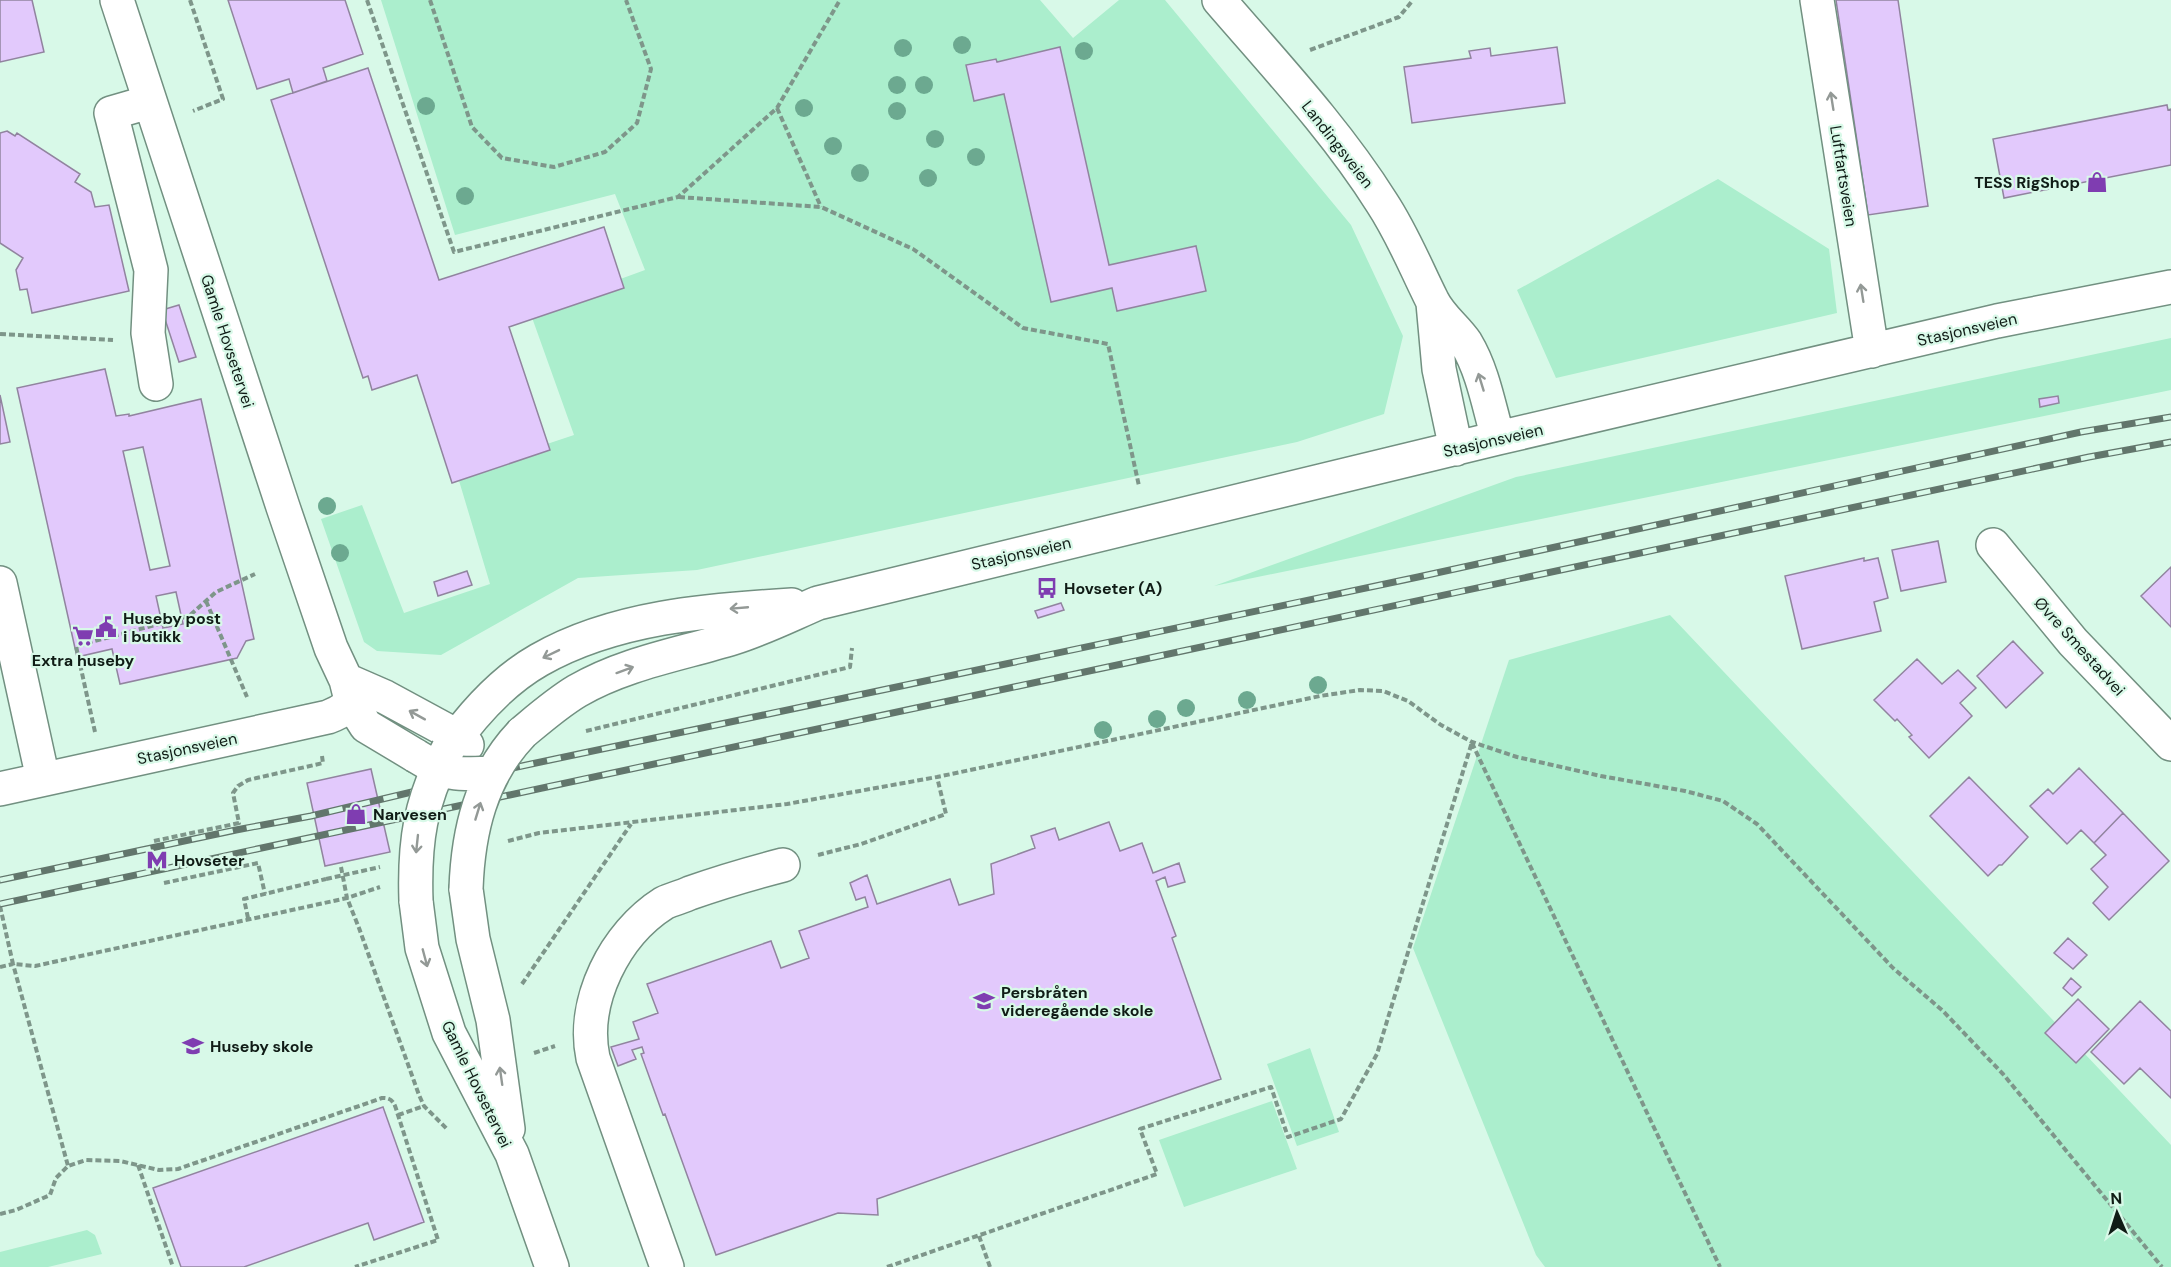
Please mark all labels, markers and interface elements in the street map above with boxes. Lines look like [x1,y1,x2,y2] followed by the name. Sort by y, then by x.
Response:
[1827,91,1838,111] one-way arrow
[1297,96,1378,192] street label: Landingsveien
[1825,124,1862,228] street label: Luftfartsveien
[2085,170,2109,194] shop icon: TESS RigShop
[1974,172,2080,193] place label: TESS RigShop
[196,272,259,410] street label: Gamle Hovsetervei
[1856,284,1867,304] one-way arrow
[1915,308,2019,351] street label: Stasjonsveien
[1475,373,1486,392] one-way arrow
[1441,419,1545,462] street label: Stasjonsveien
[969,532,1073,575] street label: Stasjonsveien
[1035,576,1059,600] bus stop icon: Hovseter (A)
[1064,578,1162,599] place label: Hovseter (A)
[2030,592,2130,700] street label: Øvre Smestadvei
[729,603,749,614] one-way arrow
[123,608,221,647] place label: Huseby post i butikk
[94,615,118,639] public building icon: Huseby post i butikk
[71,624,95,648] supermarket icon: Extra huseby
[542,649,560,661] one-way arrow
[32,650,135,671] place label: Extra huseby
[615,664,634,675] one-way arrow
[409,708,426,720] one-way arrow
[135,728,239,769] street label: Stasjonsveien
[473,801,484,820] one-way arrow
[344,802,368,826] shop icon: Narvesen
[373,804,447,825] place label: Narvesen
[411,834,422,854] one-way arrow
[145,848,169,872] metro station icon: Hovseter
[174,850,245,871] place label: Hovseter
[420,949,431,968] one-way arrow
[1001,982,1153,1021] place label: Persbråten videregående skole
[972,989,996,1013] school or university icon: Persbråten videregående skole
[437,1017,516,1151] street label: Gamle Hovsetervei
[181,1034,205,1058] school or university icon: Huseby skole
[210,1036,313,1057] place label: Huseby skole
[495,1066,506,1086] one-way arrow
[2087,1183,2147,1243] north arrow
[2110,1188,2123,1209] text: N

